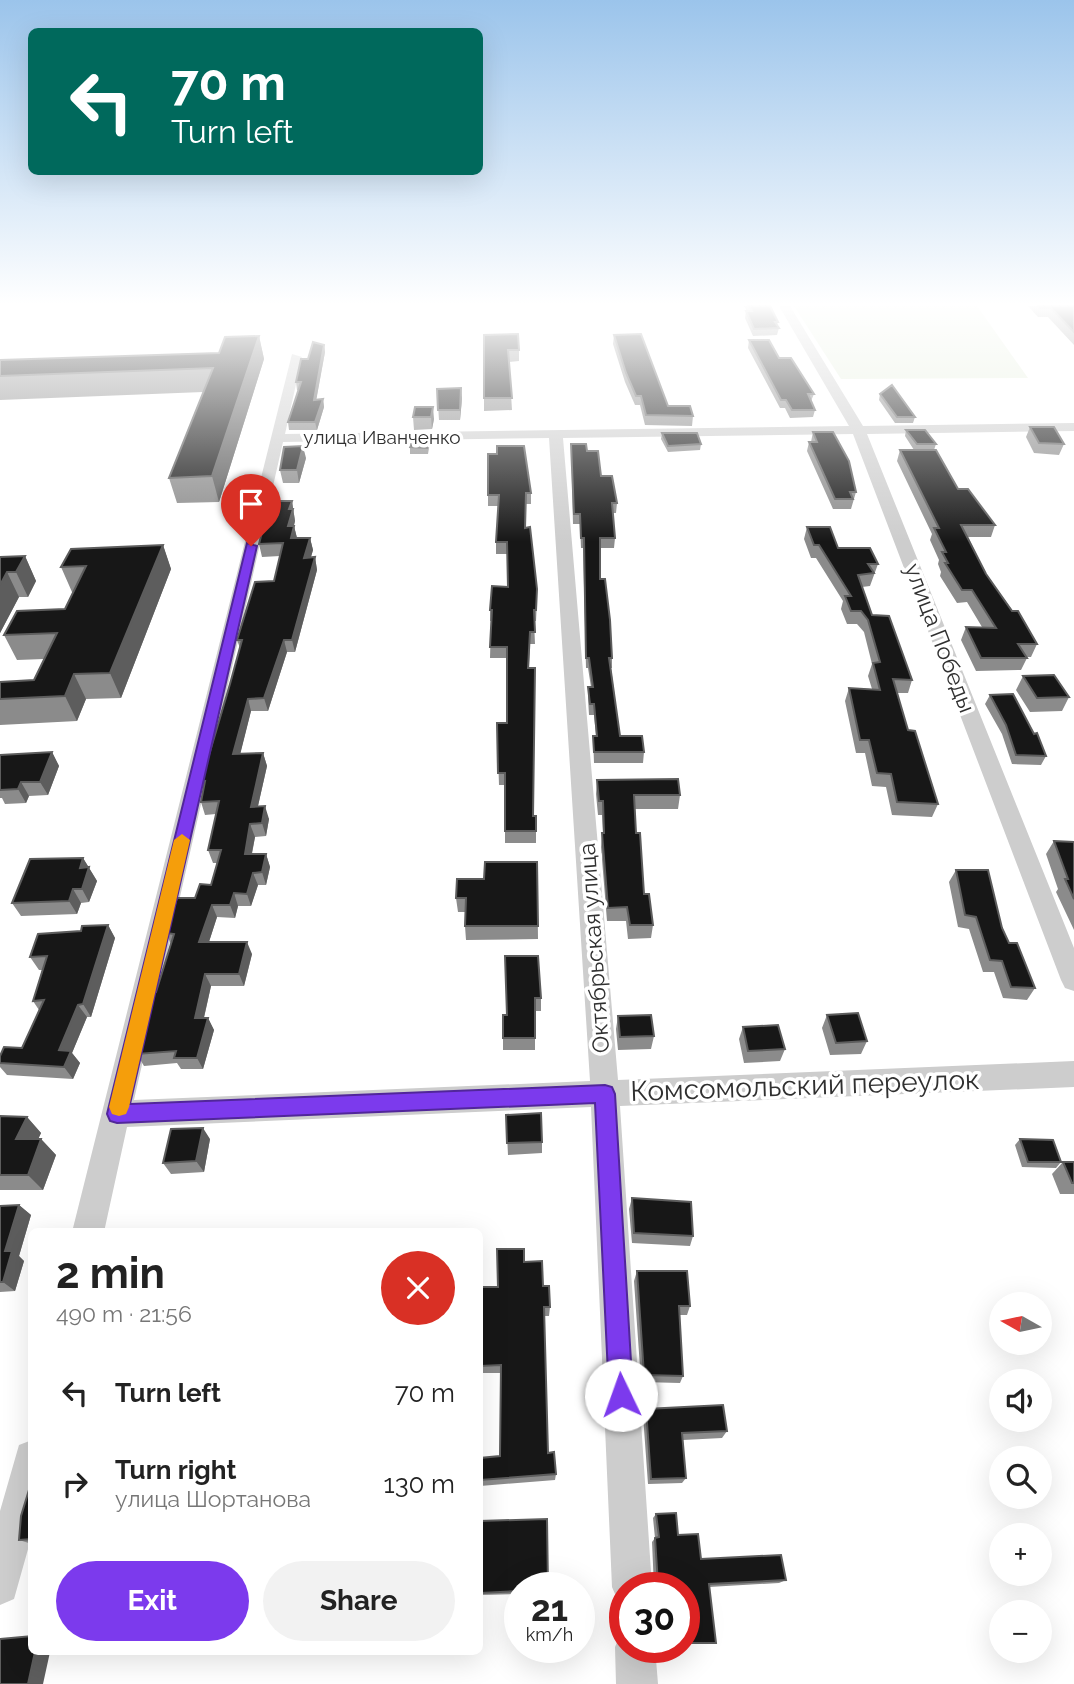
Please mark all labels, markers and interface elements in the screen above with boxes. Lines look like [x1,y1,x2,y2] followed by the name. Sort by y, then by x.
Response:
[171,54,286,111] text: 70 m
[56,56,147,147] icon: left
[171,113,293,150] text: Turn left
[303,426,461,448] street label: улица Иванченко
[221,474,281,546] pin
[232,485,270,523] icon: arrive
[900,559,981,716] street label: улица Победы
[573,842,614,1054] street label: Октябрьская улица
[630,1063,980,1108] street label: Комсомольский переулок
[56,1249,165,1298] text: 2 min
[381,1251,455,1325] button: close
[989,1292,1052,1354] north arrow
[989,1292,1052,1663] map controls
[56,1300,192,1327] text: 490 m · 21:56
[584,1358,658,1432] position arrow
[989,1369,1052,1432] button: sound
[56,1374,94,1412] icon: left
[115,1378,221,1408] text: Turn left
[395,1378,455,1408] text: 70 m
[989,1446,1052,1509] button: search
[115,1455,236,1485] text: Turn right
[56,1465,94,1503] icon: right
[384,1469,455,1499] text: 130 m
[115,1485,311,1512] text: улица Шортанова
[989,1523,1052,1586] button: +
[56,1561,249,1641] button: Exit
[263,1561,455,1641] button: Share
[609,1572,700,1663] speed limit sign: 30
[531,1588,568,1629] text: 21
[989,1600,1052,1663] button: −
[526,1624,573,1645] text: km/h

